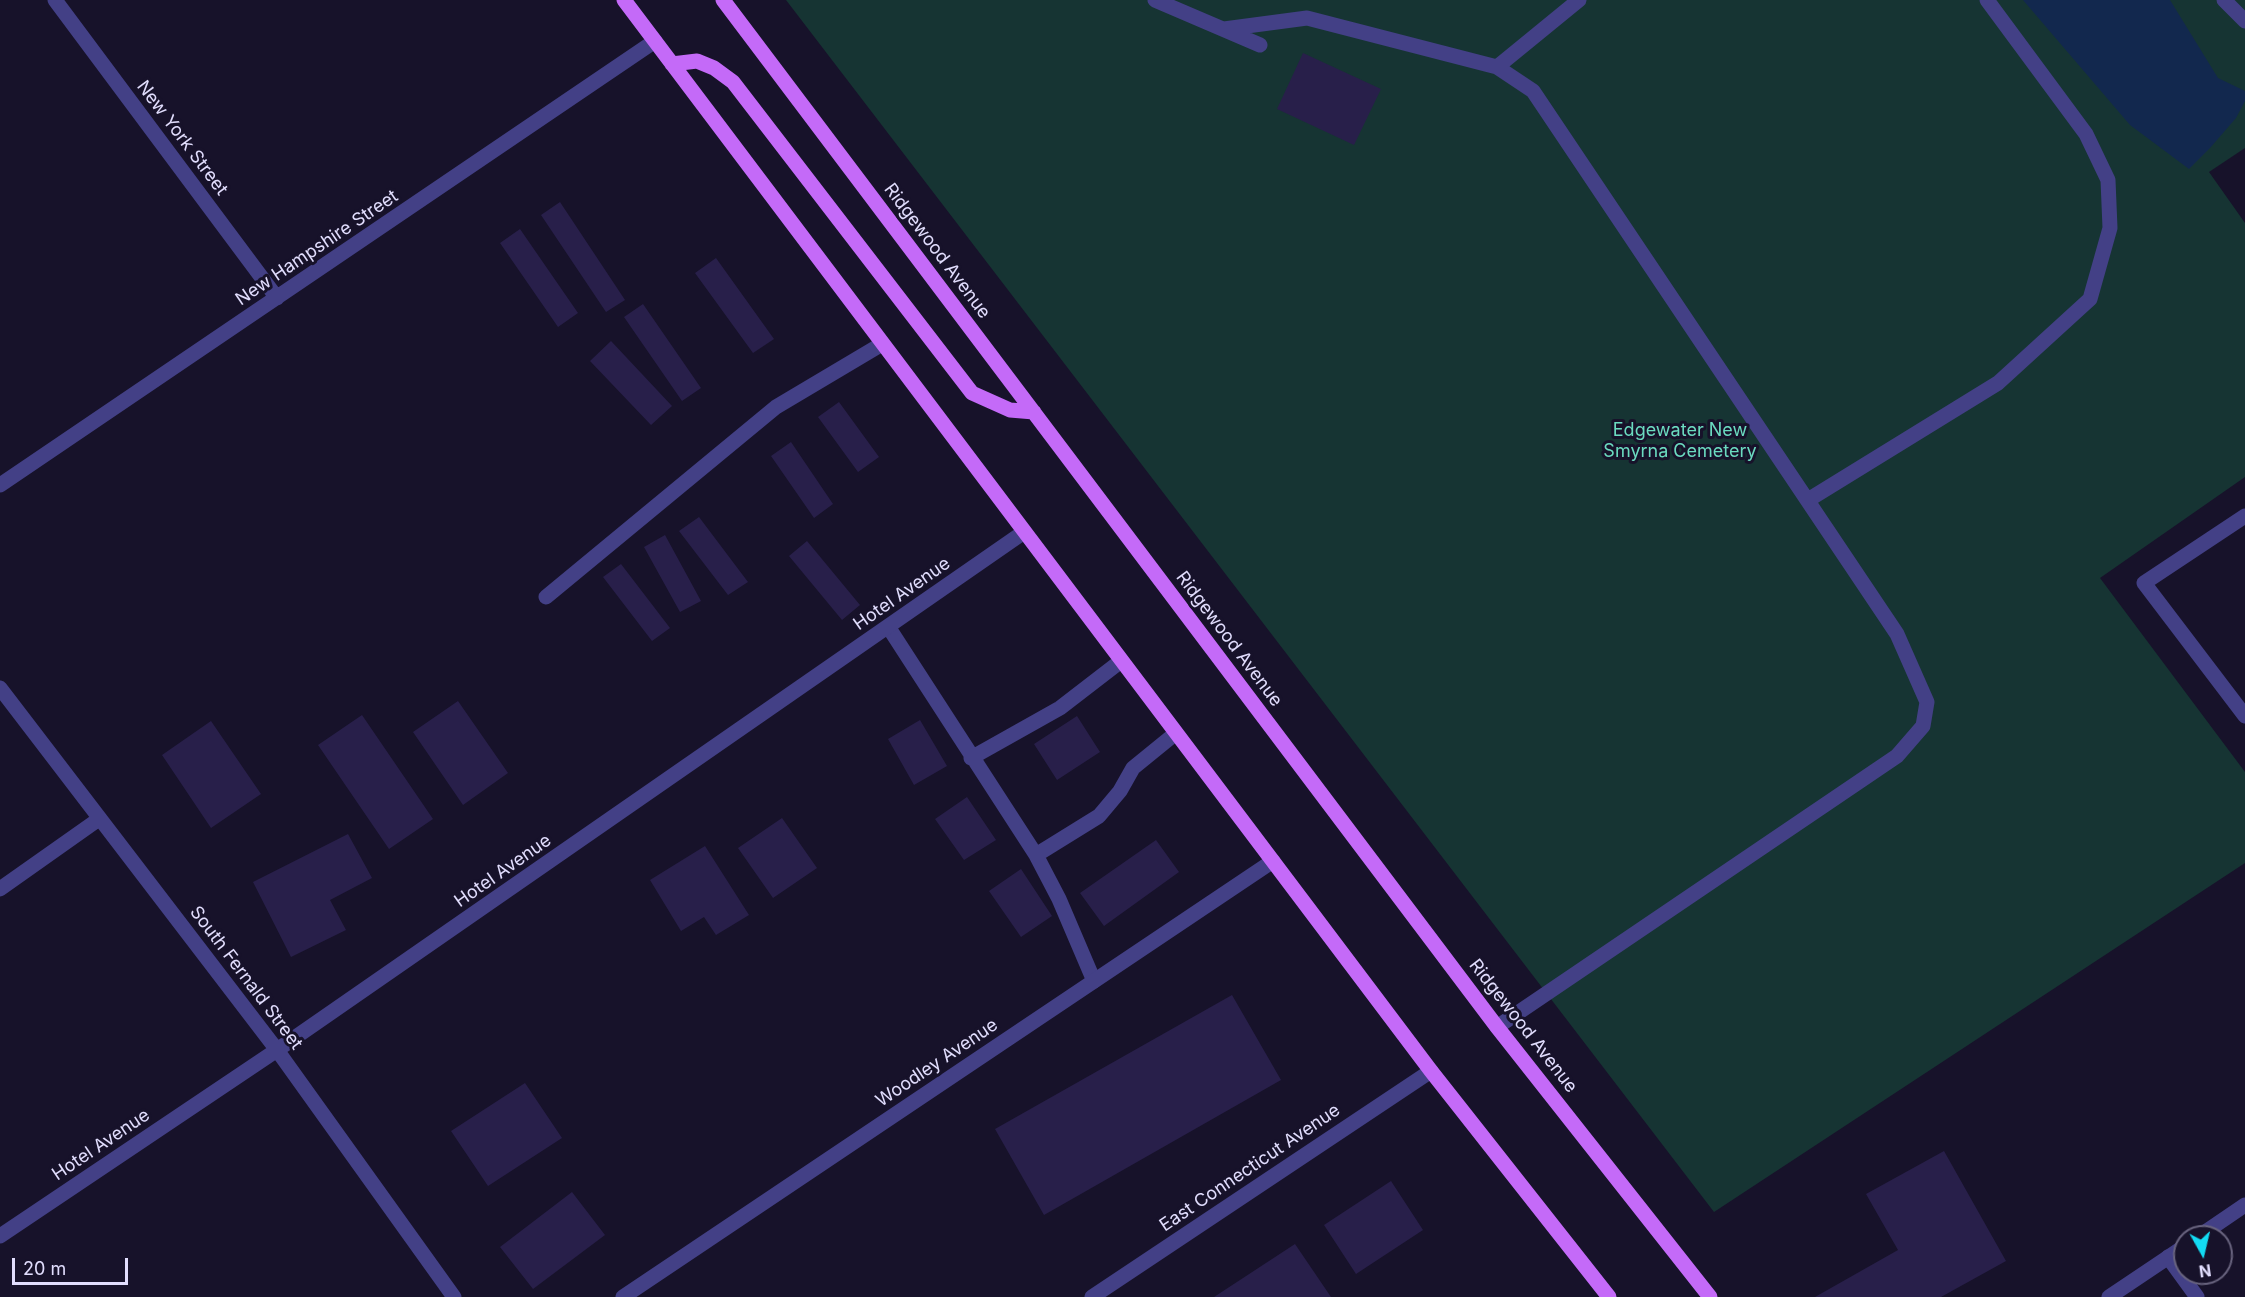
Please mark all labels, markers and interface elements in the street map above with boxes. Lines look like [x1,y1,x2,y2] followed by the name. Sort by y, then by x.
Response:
[132,76,232,200] street label: New York Street
[879,179,995,323] street label: Ridgewood Avenue
[232,186,402,310] street label: New Hampshire Street
[1603,420,1757,462] park label: Edgewater New Smyrna Cemetery
[850,553,954,635] street label: Hotel Avenue
[1171,567,1287,711] street label: Ridgewood Avenue
[451,830,555,912] street label: Hotel Avenue
[185,902,307,1054] street label: South Fernald Street
[1464,955,1582,1097] street label: Ridgewood Avenue
[872,1014,1002,1112] street label: Woodley Avenue
[1156,1100,1344,1236] street label: East Connecticut Avenue
[48,1104,154,1186] street label: Hotel Avenue
[2173,1225,2233,1285] north arrow
[15,1246,130,1284] scale bar
[23,1258,66,1279] text: 20 m
[2198,1260,2213,1282] text: N

